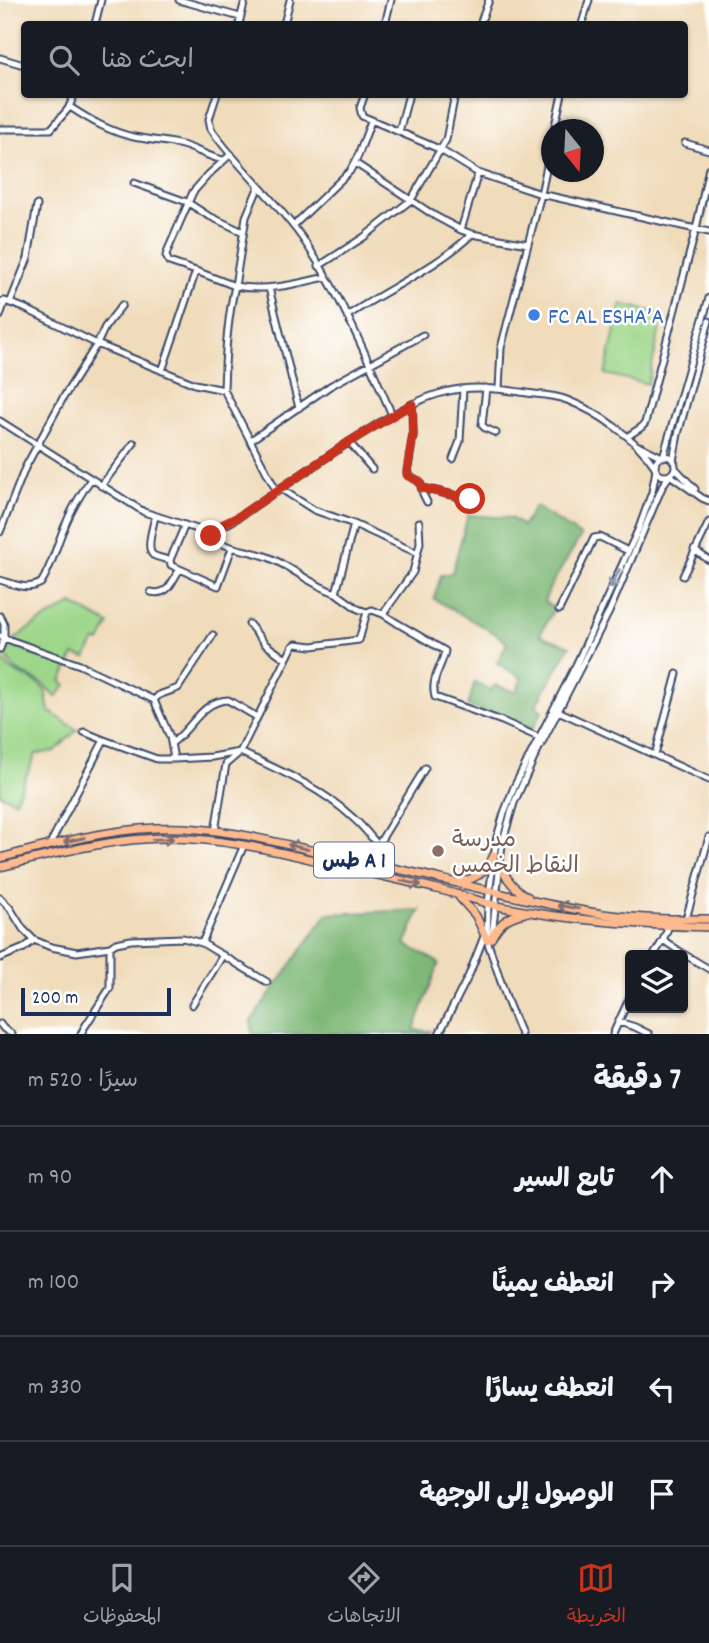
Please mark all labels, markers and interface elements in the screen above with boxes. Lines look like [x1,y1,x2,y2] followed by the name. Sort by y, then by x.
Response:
[21,21,688,98] search box
[45,41,83,79] icon: search
[101,43,194,80] text: ابحث هنا
[541,119,604,182] north arrow
[548,302,664,335] place label: FC AL ESHA’A
[526,307,542,323] marker: FC AL ESHA’A
[454,483,485,514] route start
[195,520,226,551] route end
[608,568,621,589] one-way arrow
[452,825,579,884] place label: مدرسة النقاط الخمس
[152,832,175,845] one-way arrow
[63,834,85,847] one-way arrow
[287,840,310,853] one-way arrow
[314,842,394,878] road number: طس A 1
[430,843,446,859] marker: مدرسة النقاط الخمس
[399,877,422,890] one-way arrow
[557,900,580,914] one-way arrow
[625,950,688,1013] map controls
[625,950,688,1013] button: layers
[21,985,172,1017] scale bar
[32,986,78,1013] text: 200 m
[593,1061,681,1104] text: 7 دقيقة
[28,1065,138,1098] text: سيرًا · 520 m
[643,1160,681,1198] icon: ahead
[28,1162,72,1195] text: 90 m
[515,1162,614,1199] text: تابع السير
[643,1265,681,1303] icon: right
[28,1267,79,1300] text: 100 m
[492,1267,614,1304] text: انعطف يمينًا
[643,1370,681,1408] icon: left
[28,1372,82,1405] text: 330 m
[485,1372,614,1409] text: انعطف يسارًا
[643,1475,681,1513] icon: arrive
[419,1477,614,1514] text: الوصول إلى الوجهة
[83,1559,161,1632] tab: المحفوظات
[327,1559,401,1632] tab: الاتجاهات
[567,1559,626,1632] tab: الخريطة

